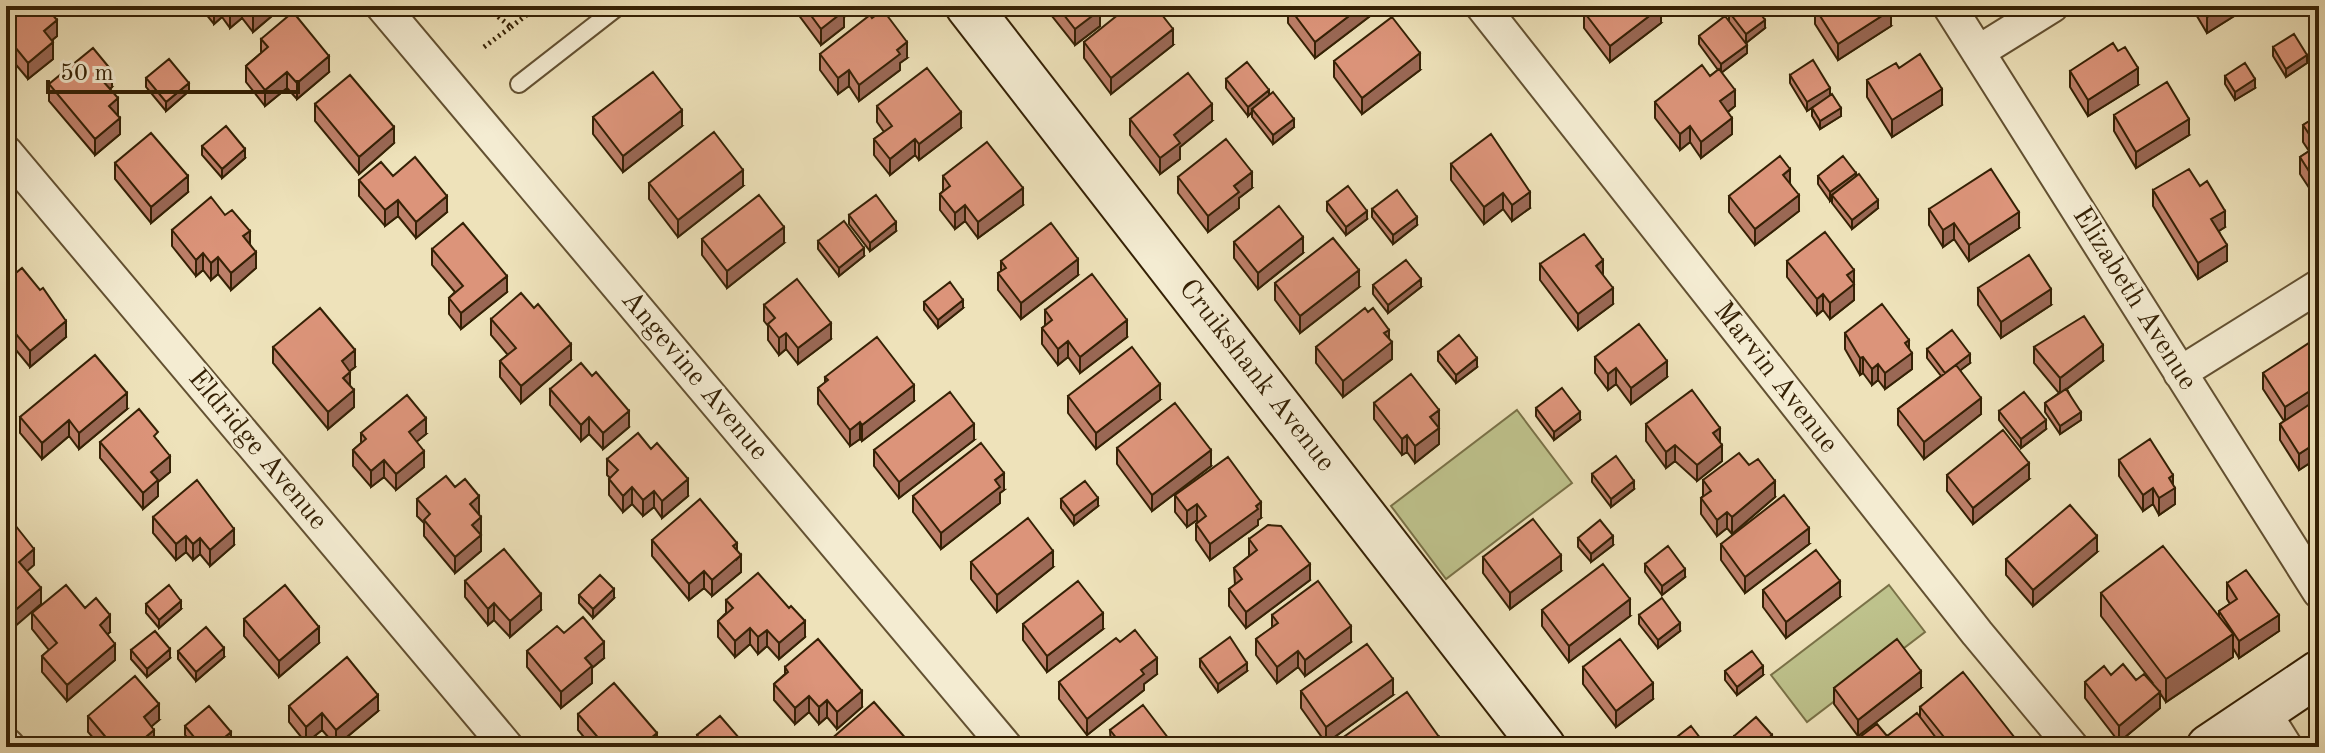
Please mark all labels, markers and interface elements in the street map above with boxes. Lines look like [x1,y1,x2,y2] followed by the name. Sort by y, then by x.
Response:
[48,44,298,94] scale bar
[60,62,114,86] text: 50 m
[2067,203,2201,395] street label: Elizabeth Avenue
[1173,275,1339,477] street label: Cruikshank Avenue
[615,286,773,466] street label: Angevine Avenue
[1708,297,1842,459] street label: Marvin Avenue
[182,364,332,536] street label: Eldridge Avenue

